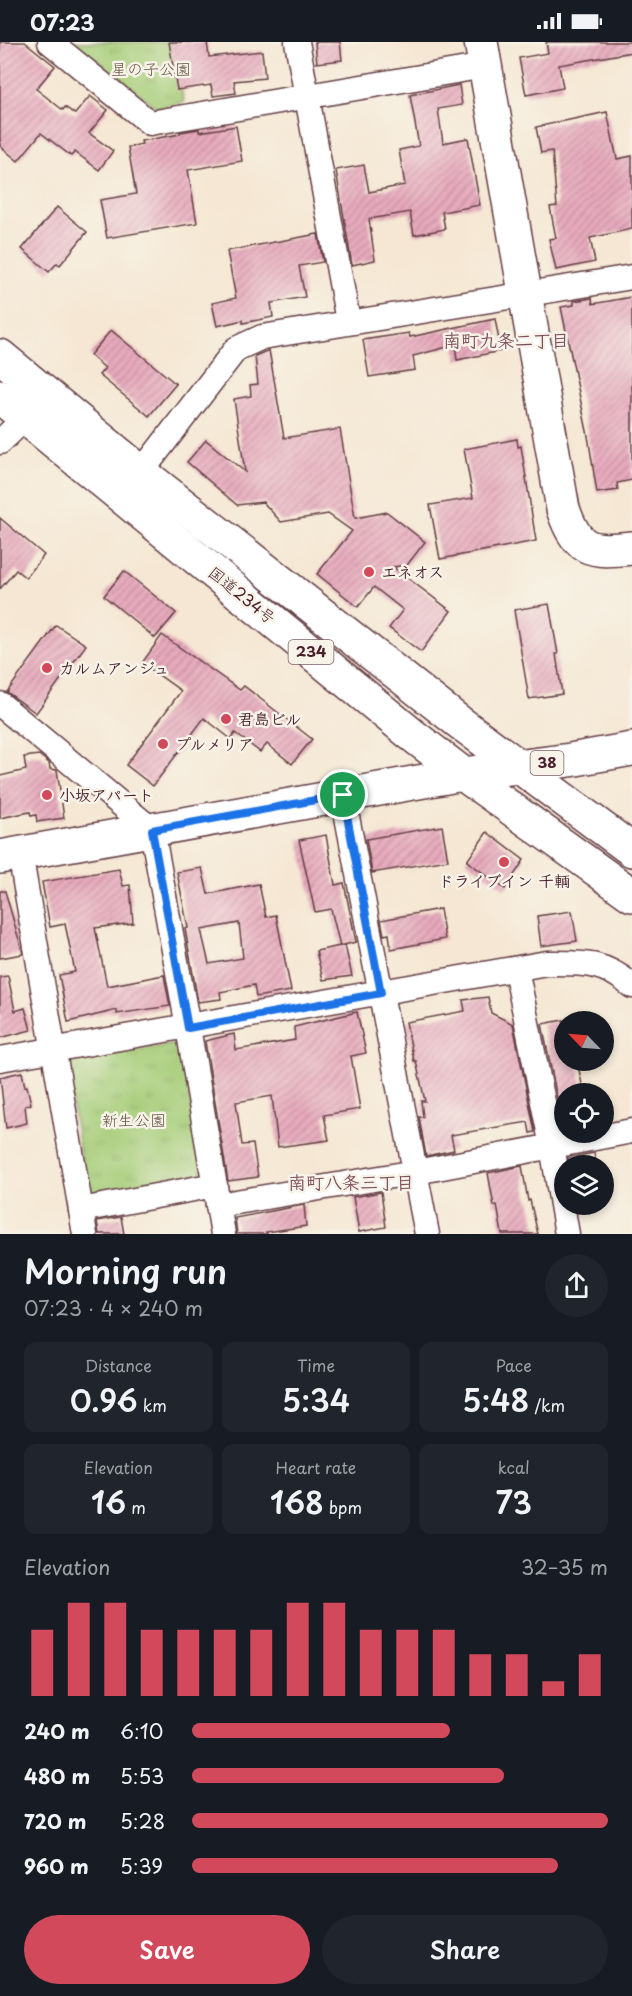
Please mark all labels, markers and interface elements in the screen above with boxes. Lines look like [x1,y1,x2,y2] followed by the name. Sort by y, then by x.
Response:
[30,5,95,38] text: 07:23
[111,56,191,80] park label: 星の子公園
[443,326,569,353] district label: 南町九条二丁目
[381,559,444,583] place label: エネオス
[204,560,281,629] street label: 国道234号
[362,565,376,579] marker: エネオス
[288,640,334,664] road number: 234
[59,655,169,679] place label: カルムアンジュ
[40,661,54,675] marker: カルムアンジュ
[238,706,302,730] place label: 君島ビル
[219,712,233,726] marker: 君島ビル
[175,731,254,755] place label: プルメリア
[156,737,170,751] marker: プルメリア
[530,751,564,775] road number: 38
[317,769,368,820] pin
[326,778,359,811] icon: arrive
[59,782,154,806] place label: 小坂アパート
[40,788,54,802] marker: 小坂アパート
[497,855,511,869] marker: ドライブイン 千輌
[438,868,570,892] place label: ドライブイン 千輌
[554,1011,614,1071] north arrow
[554,1011,614,1215] map controls
[554,1083,614,1143] button: locate
[102,1107,166,1131] park label: 新生公園
[554,1155,614,1215] button: layers
[288,1168,414,1195] district label: 南町八条三丁目
[24,1245,227,1295] text: Morning run
[545,1254,608,1317] button: share
[24,1293,203,1323] text: 07:23 · 4 × 240 m
[85,1353,152,1377] text: Distance
[297,1353,335,1377] text: Time
[496,1353,532,1377] text: Pace
[70,1377,138,1422] text: 0.96
[282,1377,350,1422] text: 5:34
[462,1377,529,1422] text: 5:48
[138,1393,167,1417] text: km
[529,1393,565,1417] text: /km
[84,1455,153,1479] text: Elevation
[276,1455,356,1479] text: Heart rate
[498,1455,530,1479] text: kcal
[91,1479,126,1524] text: 16
[270,1479,324,1524] text: 168
[495,1479,532,1524] text: 73
[126,1495,146,1519] text: m
[324,1495,362,1519] text: bpm
[24,1552,110,1582] text: Elevation
[521,1552,608,1582] text: 32–35 m
[24,1716,90,1746] text: 240 m
[120,1716,163,1746] text: 6:10
[24,1761,90,1791] text: 480 m
[120,1761,164,1791] text: 5:53
[24,1806,86,1836] text: 720 m
[120,1806,165,1836] text: 5:28
[24,1851,89,1881] text: 960 m
[120,1851,163,1881] text: 5:39
[24,1915,310,1984] button: Save
[322,1915,608,1984] button: Share

